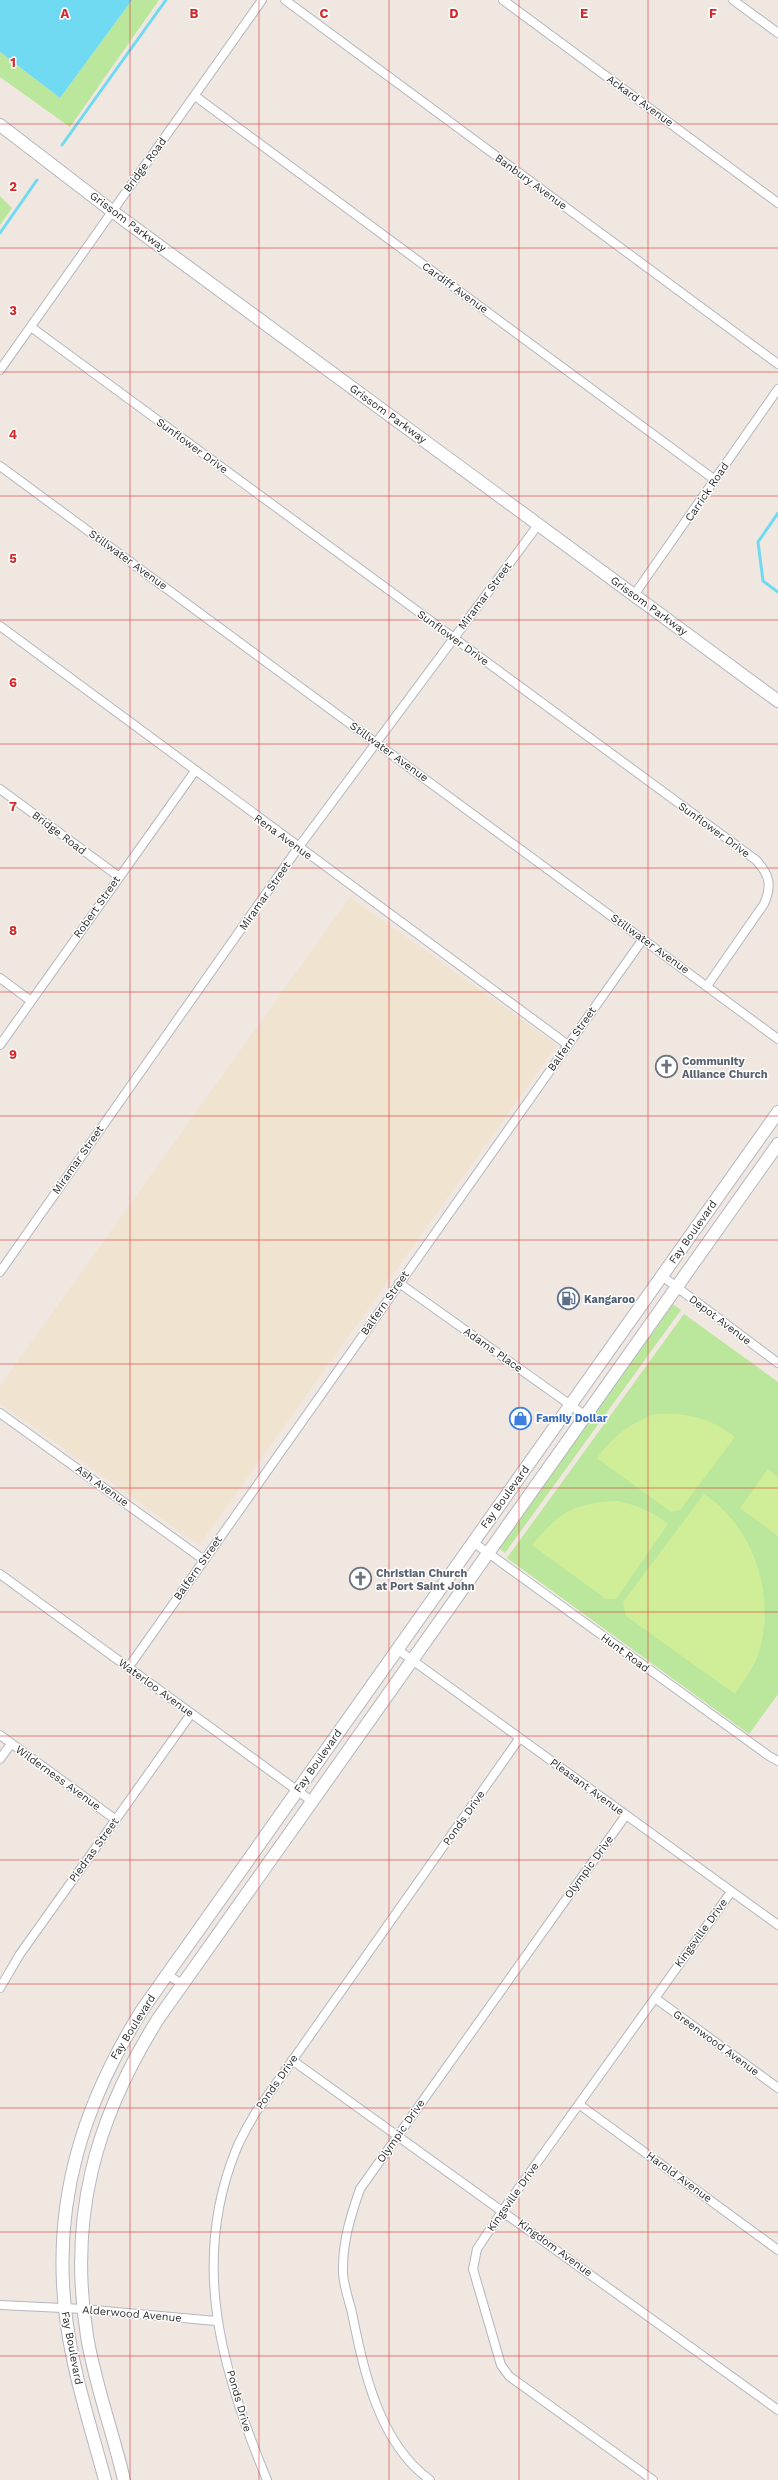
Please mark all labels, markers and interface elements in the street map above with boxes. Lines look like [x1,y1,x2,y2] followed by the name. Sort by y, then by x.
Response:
[61,6,70,21] text: A
[190,6,199,21] text: B
[320,6,329,21] text: C
[449,6,459,21] text: D
[580,6,588,21] text: E
[709,6,717,21] text: F
[10,55,16,70] text: 1
[604,72,676,130] street label: Ackard Avenue
[121,135,169,195] street label: Bridge Road
[492,151,570,213] street label: Banbury Avenue
[9,179,17,194] text: 2
[87,189,169,255] street label: Grissom Parkway
[419,260,491,316] street label: Cardiff Avenue
[9,303,17,318] text: 3
[347,382,429,447] street label: Grissom Parkway
[154,416,230,476] street label: Sunflower Drive
[9,427,18,442] text: 4
[682,460,732,524] street label: Carrick Road
[86,527,170,593] street label: Stillwater Avenue
[9,551,17,566] text: 5
[456,560,515,632] street label: Miramar Street
[608,574,690,639] street label: Grissom Parkway
[415,608,491,668] street label: Sunflower Drive
[9,675,17,690] text: 6
[347,719,431,785] street label: Stillwater Avenue
[9,799,17,814] text: 7
[676,800,752,860] street label: Sunflower Drive
[29,808,89,858] street label: Bridge Road
[251,812,315,862] street label: Rena Avenue
[237,859,294,933] street label: Miramar Street
[71,873,123,940] street label: Robert Street
[608,911,692,977] street label: Stillwater Avenue
[9,923,17,938] text: 8
[545,1004,599,1074] street label: Balfern Street
[9,1047,17,1062] text: 9
[653,1054,679,1080] church icon: Community Alliance Church
[682,1055,768,1081] place label: Community Alliance Church
[50,1123,107,1197] street label: Miramar Street
[666,1198,720,1266] street label: Fay Boulevard
[358,1268,412,1338] street label: Balfern Street
[556,1286,582,1312] fuel station icon: Kangaroo
[686,1292,754,1348] street label: Depot Avenue
[584,1293,636,1306] place label: Kangaroo
[461,1325,525,1375] street label: Adams Place
[507,1405,533,1431] shop icon: Family Dollar
[536,1412,608,1425] place label: Family Dollar
[73,1463,131,1509] street label: Ash Avenue
[478,1463,532,1531] street label: Fay Boulevard
[171,1533,225,1603] street label: Balfern Street
[348,1566,374,1592] church icon: Christian Church at Port Saint John
[376,1567,475,1593] place label: Christian Church at Port Saint John
[598,1631,652,1675] street label: Hunt Road
[116,1656,196,1720] street label: Waterloo Avenue
[291,1727,345,1795] street label: Fay Boulevard
[13,1743,103,1813] street label: Wilderness Avenue
[547,1756,627,1818] street label: Pleasant Avenue
[440,1788,488,1848] street label: Ponds Drive
[66,1815,122,1885] street label: Piedras Street
[562,1833,616,1901] street label: Olympic Drive
[672,1896,730,1970] street label: Kingsville Drive
[108,1992,158,2062] street label: Fay Boulevard
[671,2007,761,2079] street label: Greenwood Avenue
[253,2052,301,2112] street label: Ponds Drive
[374,2097,428,2165] street label: Olympic Drive
[644,2149,714,2205] street label: Harold Avenue
[484,2160,542,2234] street label: Kingsville Drive
[515,2217,595,2279] street label: Kingdom Avenue
[82,2303,182,2325] street label: Alderwood Avenue
[59,2310,85,2386] street label: Fay Boulevard
[224,2369,254,2433] street label: Ponds Drive

